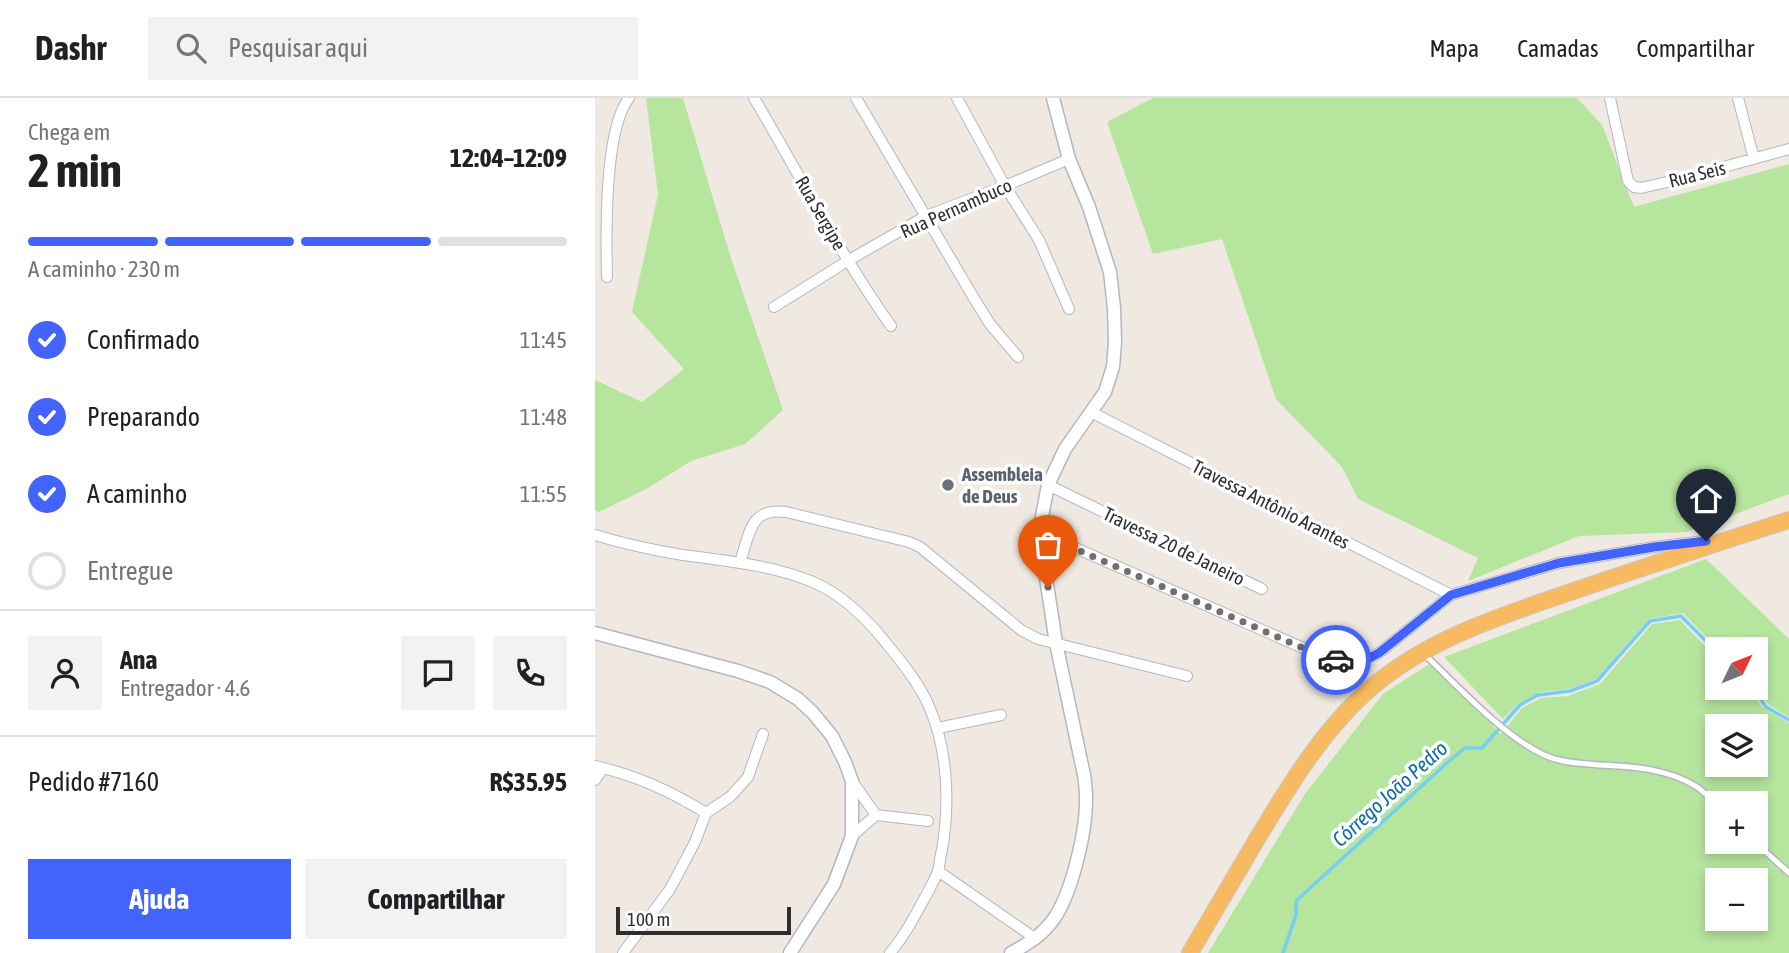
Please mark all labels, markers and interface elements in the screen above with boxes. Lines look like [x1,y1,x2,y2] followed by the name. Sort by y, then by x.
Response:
[148,17,638,80] search box
[35,29,106,67] text: Dashr
[172,29,210,67] icon: search
[228,33,368,63] text: Pesquisar aqui
[1429,35,1479,62] text: Mapa
[1517,35,1599,62] text: Camadas
[1637,35,1754,62] text: Compartilhar
[28,119,110,145] text: Chega em
[450,143,567,173] text: 12:04–12:09
[28,144,122,197] text: 2 min
[1666,156,1728,192] street label: Rua Seis
[791,172,851,254] street label: Rua Sergipe
[897,174,1015,242] street label: Rua Pernambuco
[28,256,180,282] text: A caminho · 230 m
[28,321,66,359] icon: check
[87,325,200,355] text: Confirmado
[520,327,567,353] text: 11:45
[28,398,66,436] icon: check
[87,402,200,432] text: Preparando
[520,404,567,430] text: 11:48
[1189,455,1354,553] street label: Travessa Antônio Arantes
[961,463,1043,507] place label: Assembleia de Deus
[1676,469,1736,541] pin
[28,475,66,513] icon: check
[940,477,956,493] marker: Assembleia de Deus
[87,479,187,509] text: A caminho
[1687,480,1725,518] icon: home
[520,481,567,507] text: 11:55
[1100,502,1248,590] street label: Travessa 20 de Janeiro
[1018,515,1078,587] pin
[1029,526,1067,564] icon: bag
[87,556,173,586] text: Entregue
[1301,625,1371,695] courier
[28,636,102,710] button: person
[401,636,475,710] button: chat
[493,636,567,710] button: phone
[1705,637,1767,700] north arrow
[1705,637,1768,931] map controls
[1317,641,1355,679] icon: car
[120,645,157,675] text: Ana
[120,675,250,701] text: Entregador · 4.6
[1705,714,1768,777] button: layers
[1327,735,1452,851] water label: Córrego João Pedro
[28,767,159,797] text: Pedido #7160
[490,767,567,797] text: R$35.95
[1705,791,1768,854] button: +
[28,859,291,939] button: Ajuda
[305,859,567,939] button: Compartilhar
[1705,868,1768,931] button: −
[616,904,791,936] scale bar
[627,908,670,930] text: 100 m

